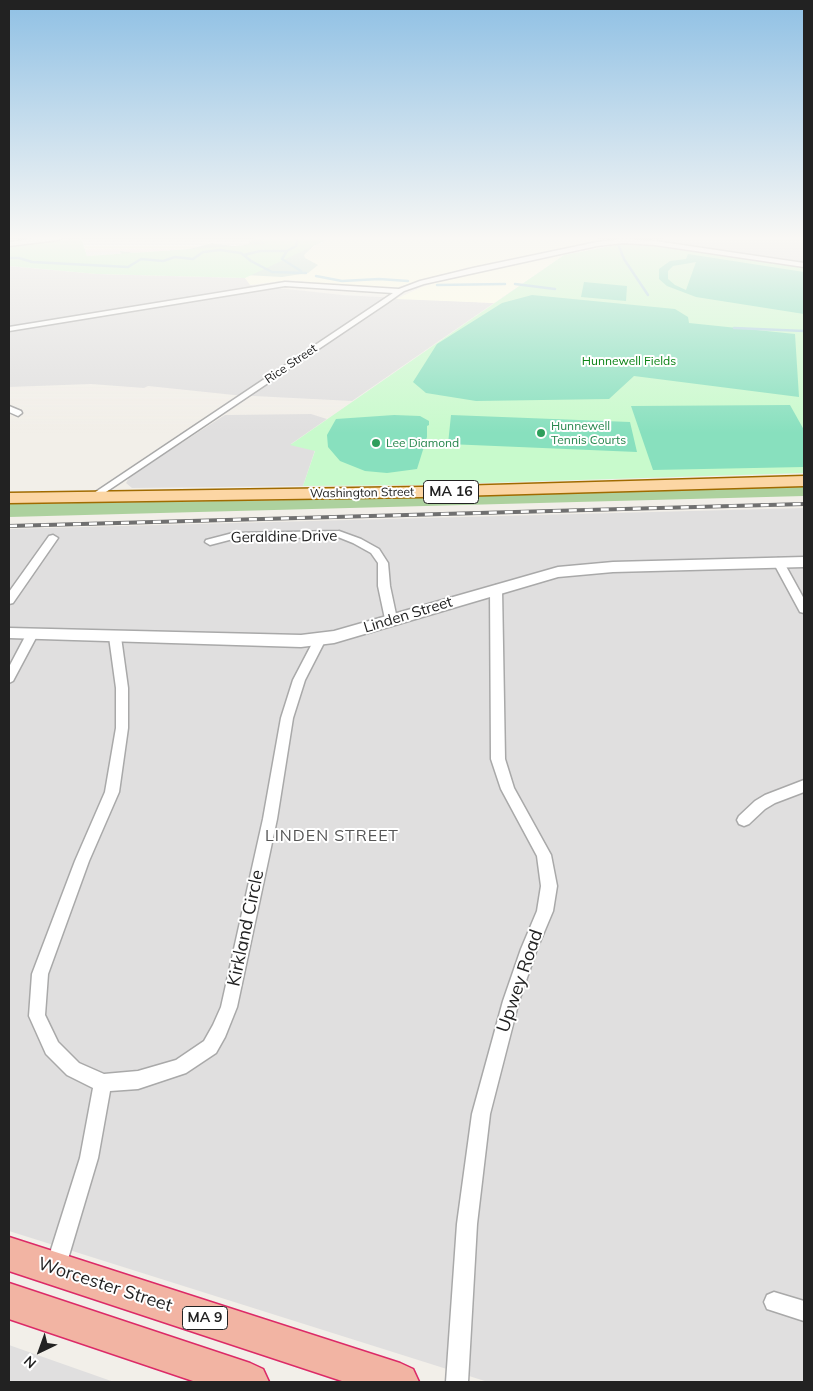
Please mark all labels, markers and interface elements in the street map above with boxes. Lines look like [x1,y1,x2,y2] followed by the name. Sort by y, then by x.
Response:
[262,341,320,387] street label: Rice Street
[582,354,676,368] park label: Hunnewell Fields
[551,419,626,447] place label: Hunnewell Tennis Courts
[535,427,547,439] marker: Hunnewell Tennis Courts
[386,436,459,450] place label: Lee Diamond
[370,437,382,449] marker: Lee Diamond
[424,481,478,504] road number: MA 16
[310,485,414,501] street label: Washington Street
[230,527,338,547] street label: Geraldine Drive
[361,593,455,637] street label: Linden Street
[263,826,401,846] district label: LINDEN STREET
[223,868,269,988] street label: Kirkland Circle
[492,927,548,1035] street label: Upwey Road
[35,1253,175,1317] street label: Worcester Street
[182,1306,228,1330] road number: MA 9
[15,1326,65,1376] north arrow
[20,1352,40,1372] text: N

